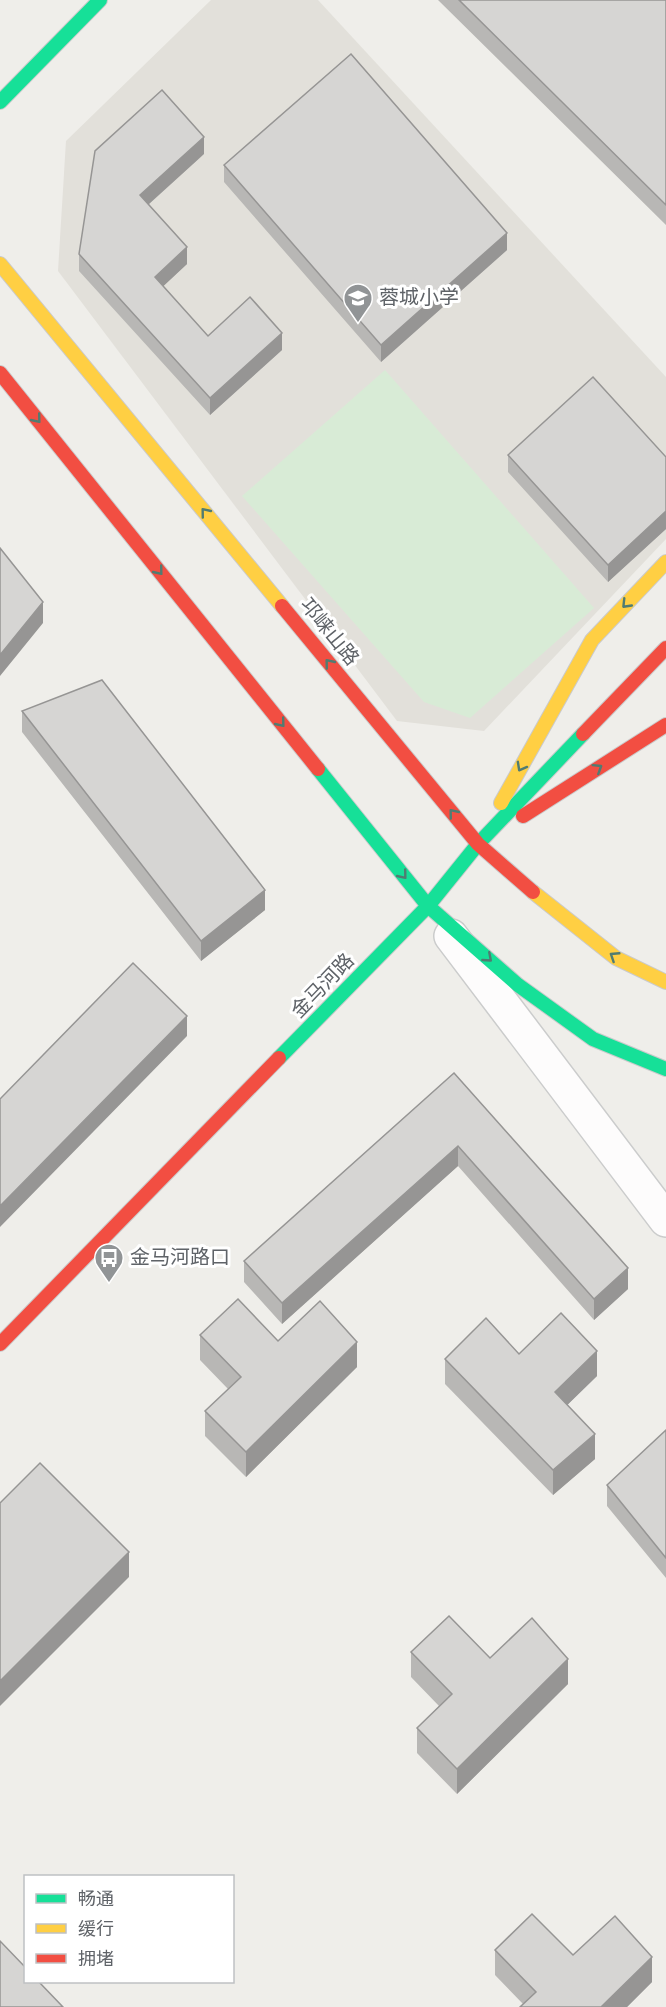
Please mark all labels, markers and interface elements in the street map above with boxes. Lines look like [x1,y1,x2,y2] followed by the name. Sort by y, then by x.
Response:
[342,282,374,324] school or university icon: 蓉城小学
[379,286,459,310] place label: 蓉城小学
[29,412,40,423] one-way arrow
[201,508,212,519] one-way arrow
[151,564,162,575] one-way arrow
[295,593,363,671] street label: 邛崃山路
[622,597,633,608] one-way arrow
[325,659,336,670] one-way arrow
[273,716,284,727] one-way arrow
[517,761,528,771] one-way arrow
[592,764,603,775] one-way arrow
[449,809,460,820] one-way arrow
[395,868,406,879] one-way arrow
[287,949,359,1023] street label: 金马河路
[481,951,491,962] one-way arrow
[610,951,620,963] one-way arrow
[93,1242,125,1284] bus stop icon: 金马河路口
[130,1246,230,1270] place label: 金马河路口
[24,1875,234,1983] legend
[78,1889,114,1910] text: 畅通
[78,1919,114,1940] text: 缓行
[78,1949,114,1970] text: 拥堵

